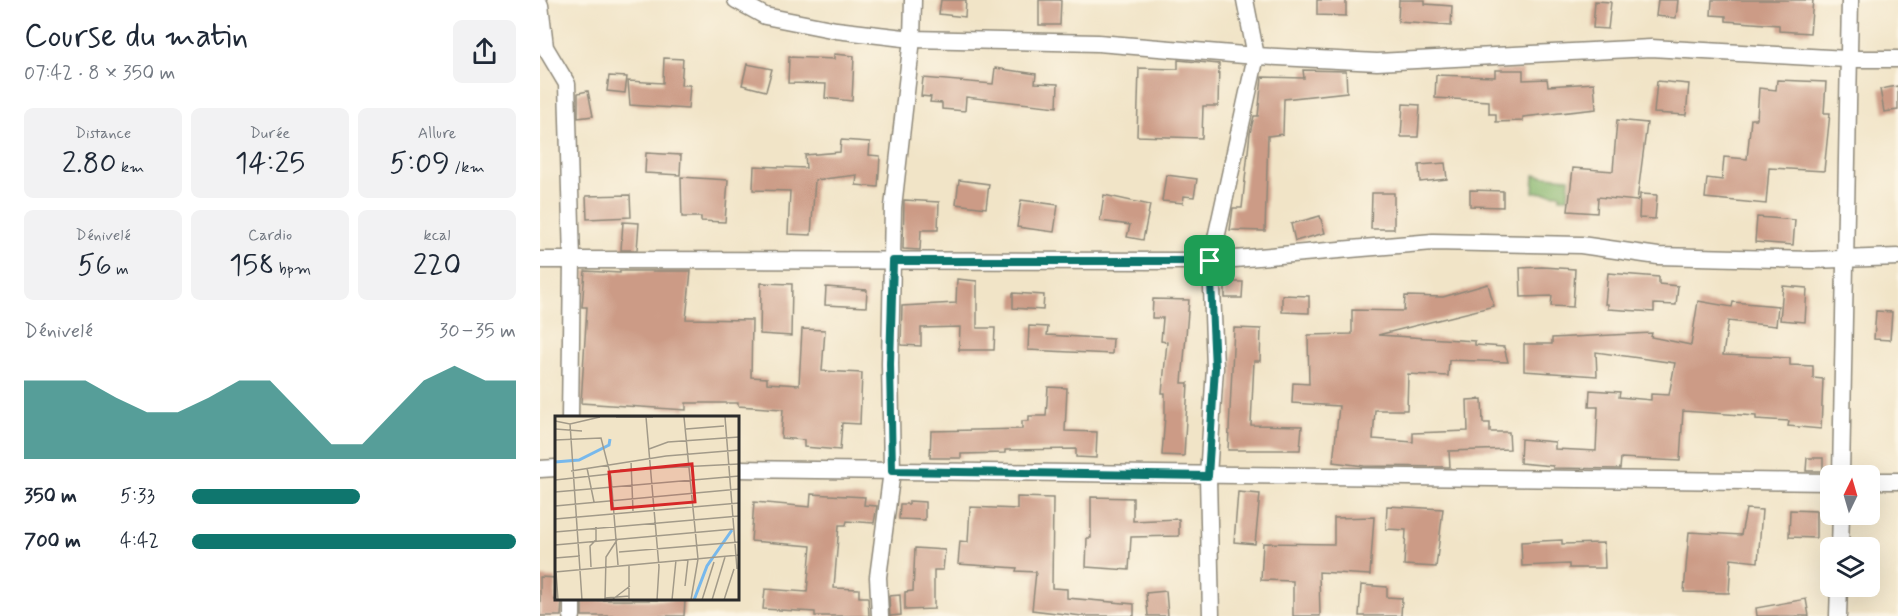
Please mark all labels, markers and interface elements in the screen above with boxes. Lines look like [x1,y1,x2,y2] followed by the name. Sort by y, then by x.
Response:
[24,15,248,59] text: Course du matin
[453,20,516,83] button: share
[24,60,176,87] text: 07:42 · 8 × 350 m
[75,123,131,144] text: Distance
[250,123,290,144] text: Durée
[418,123,456,144] text: Allure
[62,144,117,183] text: 2.80
[235,144,305,183] text: 14:25
[389,144,450,183] text: 5:09
[117,157,144,178] text: km
[450,157,485,178] text: /km
[75,225,131,246] text: Dénivelé
[248,225,292,246] text: Cardio
[424,225,450,246] text: kcal
[1184,235,1235,286] pin
[1193,244,1226,277] icon: arrive
[77,246,112,285] text: 56
[229,246,275,285] text: 158
[413,246,461,285] text: 220
[112,259,129,280] text: m
[275,259,311,280] text: bpm
[24,318,93,345] text: Dénivelé
[439,318,516,345] text: 30–35 m
[555,416,740,601] inset map
[1820,465,1880,525] north arrow
[1820,465,1880,597] map controls
[24,483,77,510] text: 350 m
[120,483,155,510] text: 5:33
[24,528,81,555] text: 700 m
[120,528,159,555] text: 4:42
[1820,537,1880,597] button: layers

